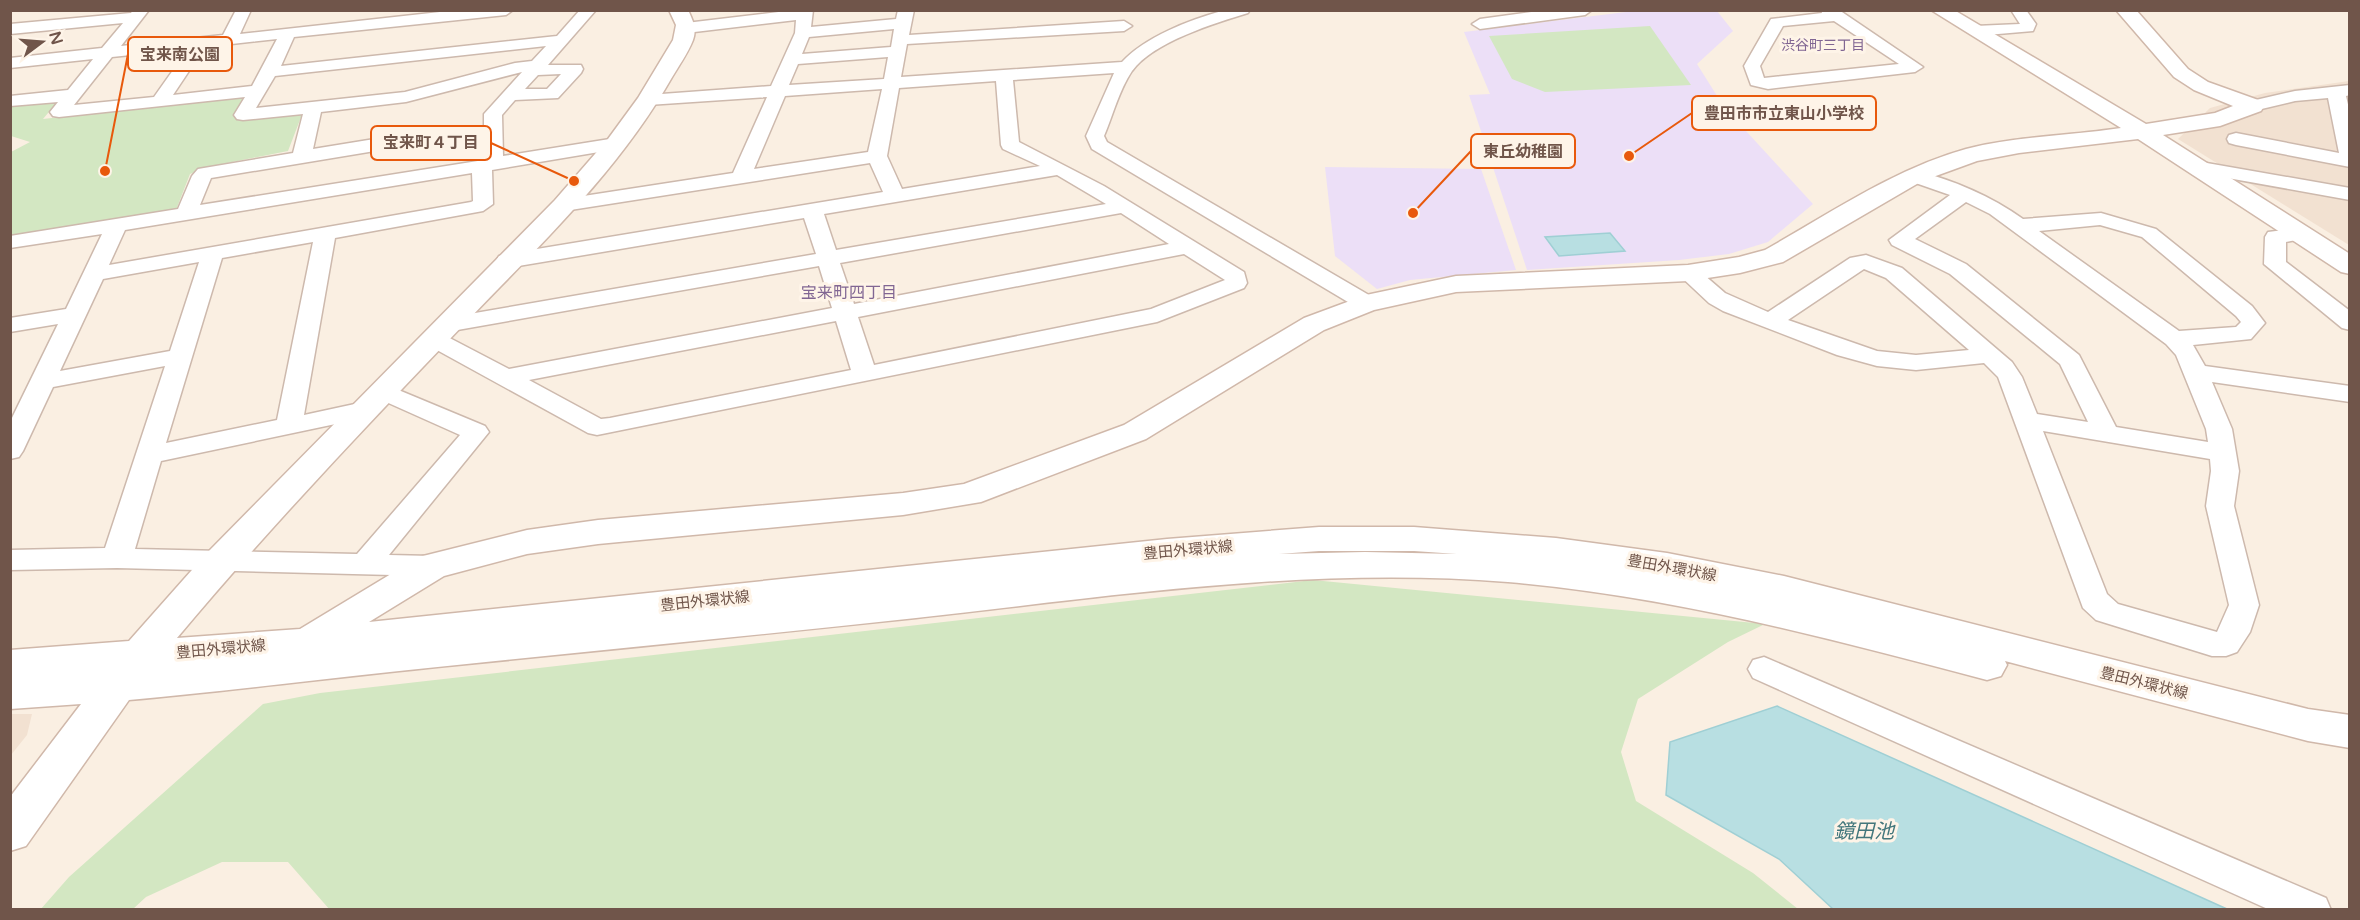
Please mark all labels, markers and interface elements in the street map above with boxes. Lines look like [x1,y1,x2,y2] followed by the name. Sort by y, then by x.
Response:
[12,12,72,72] north arrow
[44,29,67,47] text: N
[128,37,232,71] callout: 宝来南公園
[1781,37,1865,54] district label: 渋谷町三丁目
[140,45,220,65] text: 宝来南公園
[1692,96,1876,130] callout: 豊田市市立東山小学校
[1704,104,1864,124] text: 豊田市市立東山小学校
[371,126,491,160] callout: 宝来町４丁目
[383,133,479,153] text: 宝来町４丁目
[1471,134,1575,168] callout: 東丘幼稚園
[1483,142,1563,162] text: 東丘幼稚園
[801,283,897,303] district label: 宝来町四丁目
[1142,537,1234,563] street label: 豊田外環状線
[1626,551,1718,585] street label: 豊田外環状線
[659,587,751,615] street label: 豊田外環状線
[175,636,267,662] street label: 豊田外環状線
[2098,663,2190,703] street label: 豊田外環状線
[1834,820,1896,844] water label: 鏡田池

